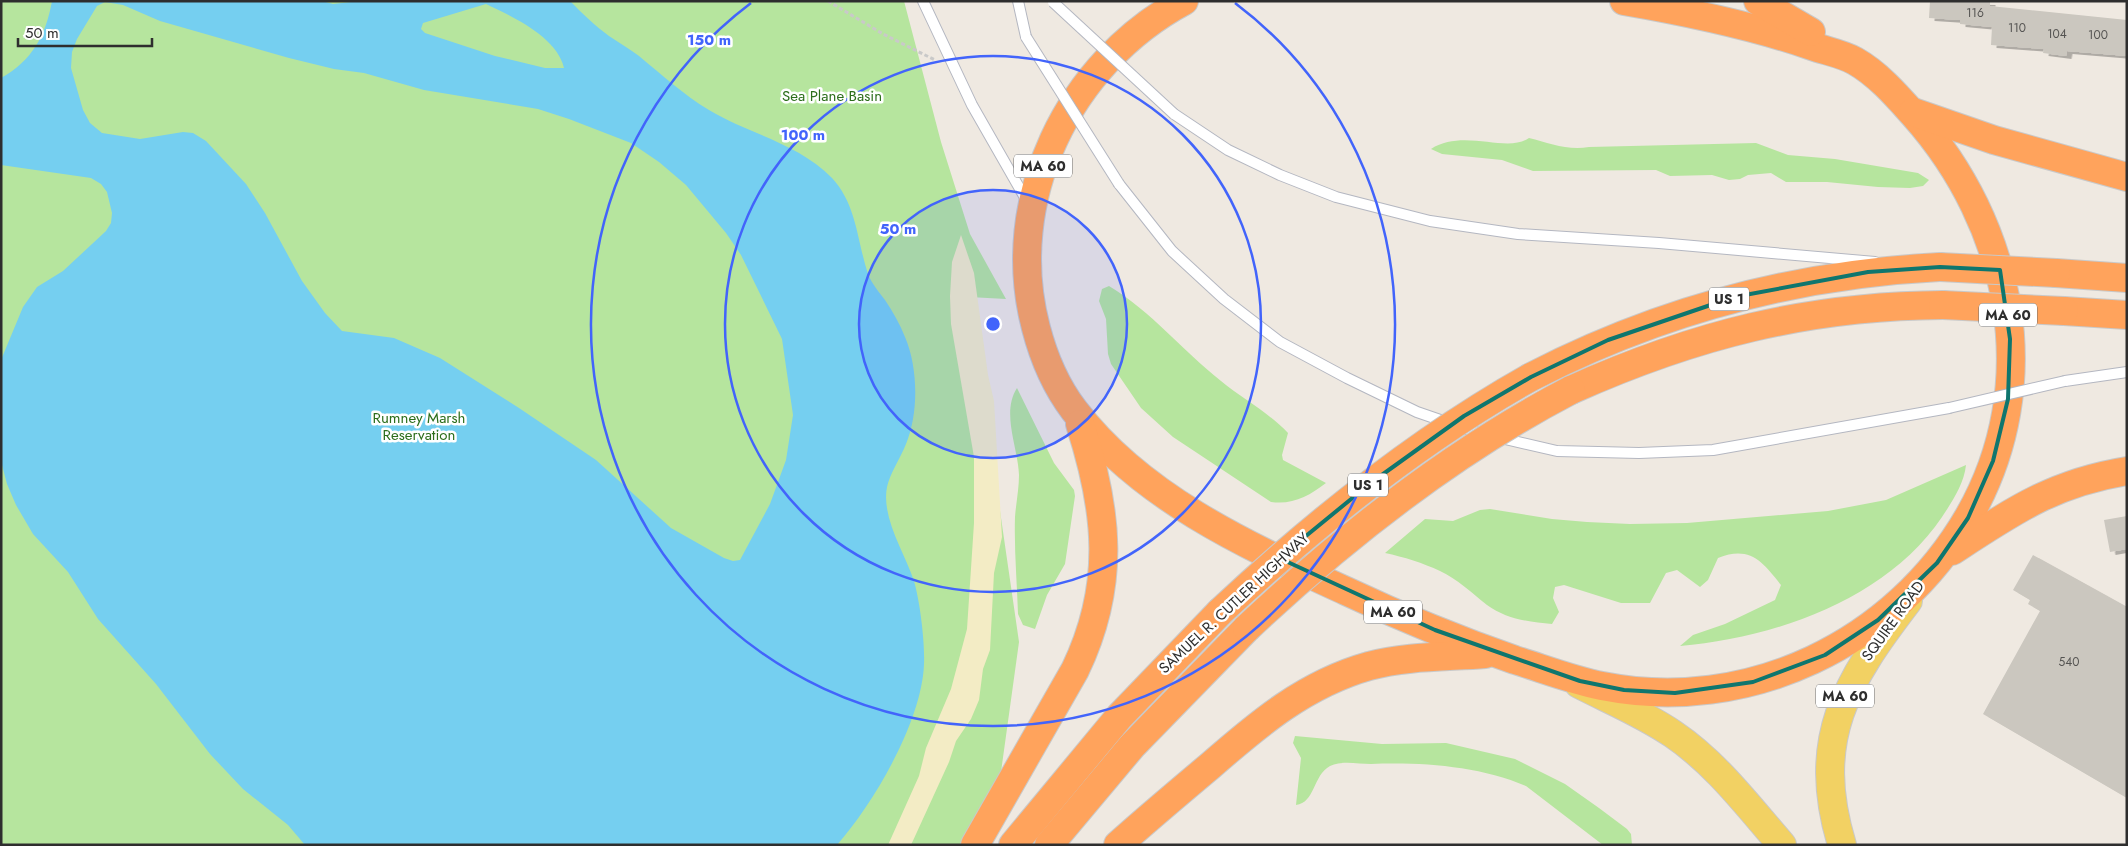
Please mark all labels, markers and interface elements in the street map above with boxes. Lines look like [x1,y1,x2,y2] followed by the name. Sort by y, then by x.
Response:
[1966,4,1984,22] house number: 116
[18,15,151,47] scale bar
[2008,19,2026,37] house number: 110
[25,22,59,44] text: 50 m
[2047,25,2067,43] house number: 104
[2088,26,2108,44] house number: 100
[687,29,731,51] text: 150 m
[782,85,882,107] park label: Sea Plane Basin
[781,124,825,146] text: 100 m
[1014,154,1072,178] road number: MA 60
[880,218,916,240] text: 50 m
[1709,288,1749,310] road number: US 1
[1979,304,2037,326] road number: MA 60
[984,315,1002,333] centre of rings
[373,407,465,446] park label: Rumney Marsh Reservation
[1348,474,1388,496] road number: US 1
[1154,527,1315,679] street label: SAMUEL R. CUTLER HIGHWAY
[1856,576,1930,666] street label: SQUIRE ROAD
[1364,600,1422,624] road number: MA 60
[2059,653,2079,671] house number: 540
[1816,684,1874,708] road number: MA 60

